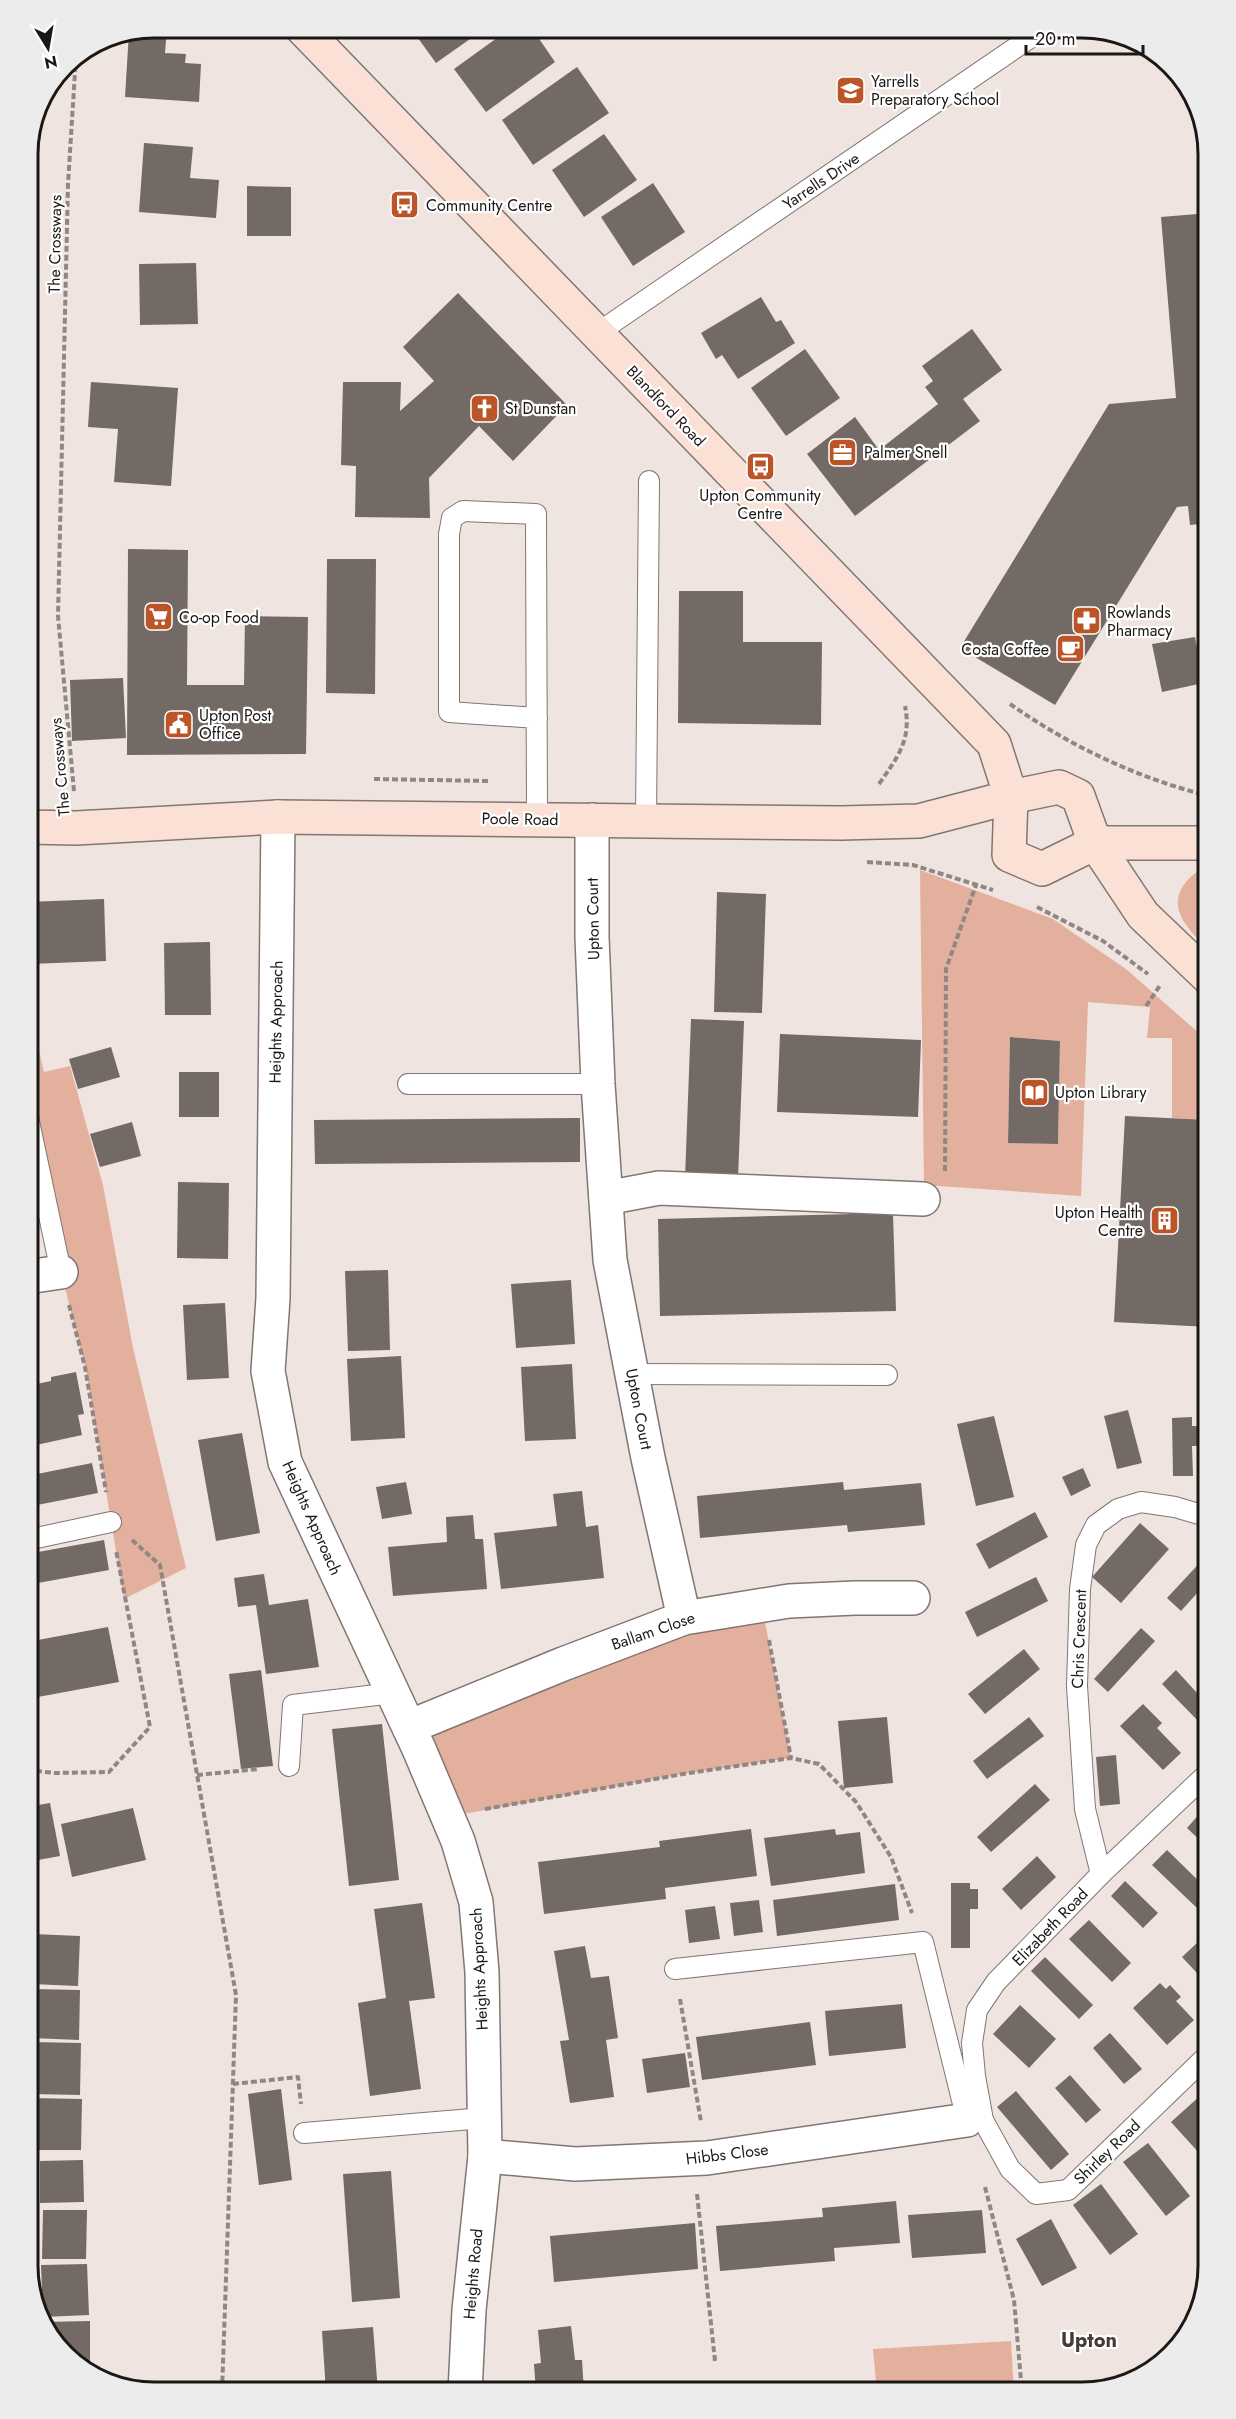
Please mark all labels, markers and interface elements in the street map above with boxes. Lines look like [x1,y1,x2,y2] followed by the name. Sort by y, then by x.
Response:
[18,18,78,78] north arrow
[1026,18,1143,56] scale bar
[1035,26,1075,52] text: 20 m
[42,50,59,75] text: N
[871,70,999,111] place label: Yarrells Preparatory School
[834,74,866,106] school or university icon: Yarrells Preparatory School
[778,147,864,215] street label: Yarrells Drive
[389,189,421,221] bus stop icon: Community Centre
[43,194,67,294] street label: The Crossways
[426,194,552,217] place label: Community Centre
[621,360,711,452] street label: Blandford Road
[468,392,500,424] church icon: St Dunstan
[505,397,576,420] place label: St Dunstan
[827,436,859,468] office icon: Palmer Snell
[864,441,947,464] place label: Palmer Snell
[744,451,776,483] bus stop icon: Upton Community Centre
[699,484,822,525] place label: Upton Community Centre
[142,601,174,633] supermarket icon: Co-op Food
[1107,601,1173,642] place label: Rowlands Pharmacy
[1070,605,1102,637] pharmacy icon: Rowlands Pharmacy
[179,606,259,629] place label: Co-op Food
[1054,633,1086,665] cafe icon: Costa Coffee
[961,638,1049,661] place label: Costa Coffee
[199,704,271,745] place label: Upton Post Office
[162,708,194,740] public building icon: Upton Post Office
[44,717,76,817] street label: The Crossways
[481,807,559,831] street label: Poole Road
[581,877,605,960] street label: Upton Court
[263,960,289,1084] street label: Heights Approach
[1018,1076,1050,1108] library icon: Upton Library
[1055,1081,1148,1104] place label: Upton Library
[1055,1201,1143,1242] place label: Upton Health Centre
[1148,1205,1180,1237] building icon: Upton Health Centre
[620,1366,658,1452] street label: Upton Court
[276,1457,348,1579] street label: Heights Approach
[1066,1589,1092,1689] street label: Chris Crescent
[608,1606,698,1656] street label: Ballam Close
[1007,1883,1093,1971] street label: Elizabeth Road
[464,1907,494,2031] street label: Heights Approach
[1068,2114,1146,2190] street label: Shirley Road
[684,2138,770,2170] street label: Hibbs Close
[458,2228,488,2320] street label: Heights Road
[1061,2326,1117,2355] district label: Upton

